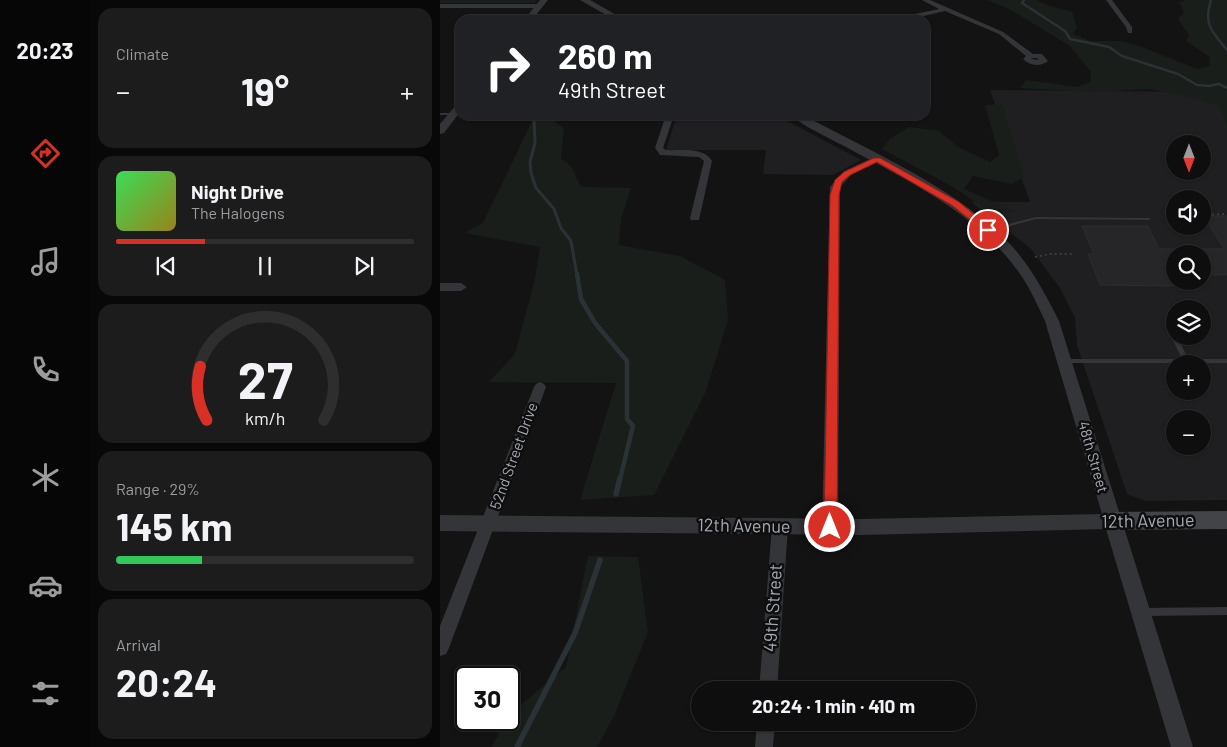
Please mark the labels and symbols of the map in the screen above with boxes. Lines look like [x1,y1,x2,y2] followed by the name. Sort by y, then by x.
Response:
[1166,135,1211,180] north arrow
[967,209,1009,251] pin
[485,400,541,511] street label: 52nd Street Drive
[1075,419,1113,495] street label: 48th Street
[803,500,855,552] position arrow
[1101,508,1195,532] street label: 12th Avenue
[697,513,791,537] street label: 12th Avenue
[758,563,786,653] street label: 49th Street
[455,666,520,731] speed limit sign: 30

